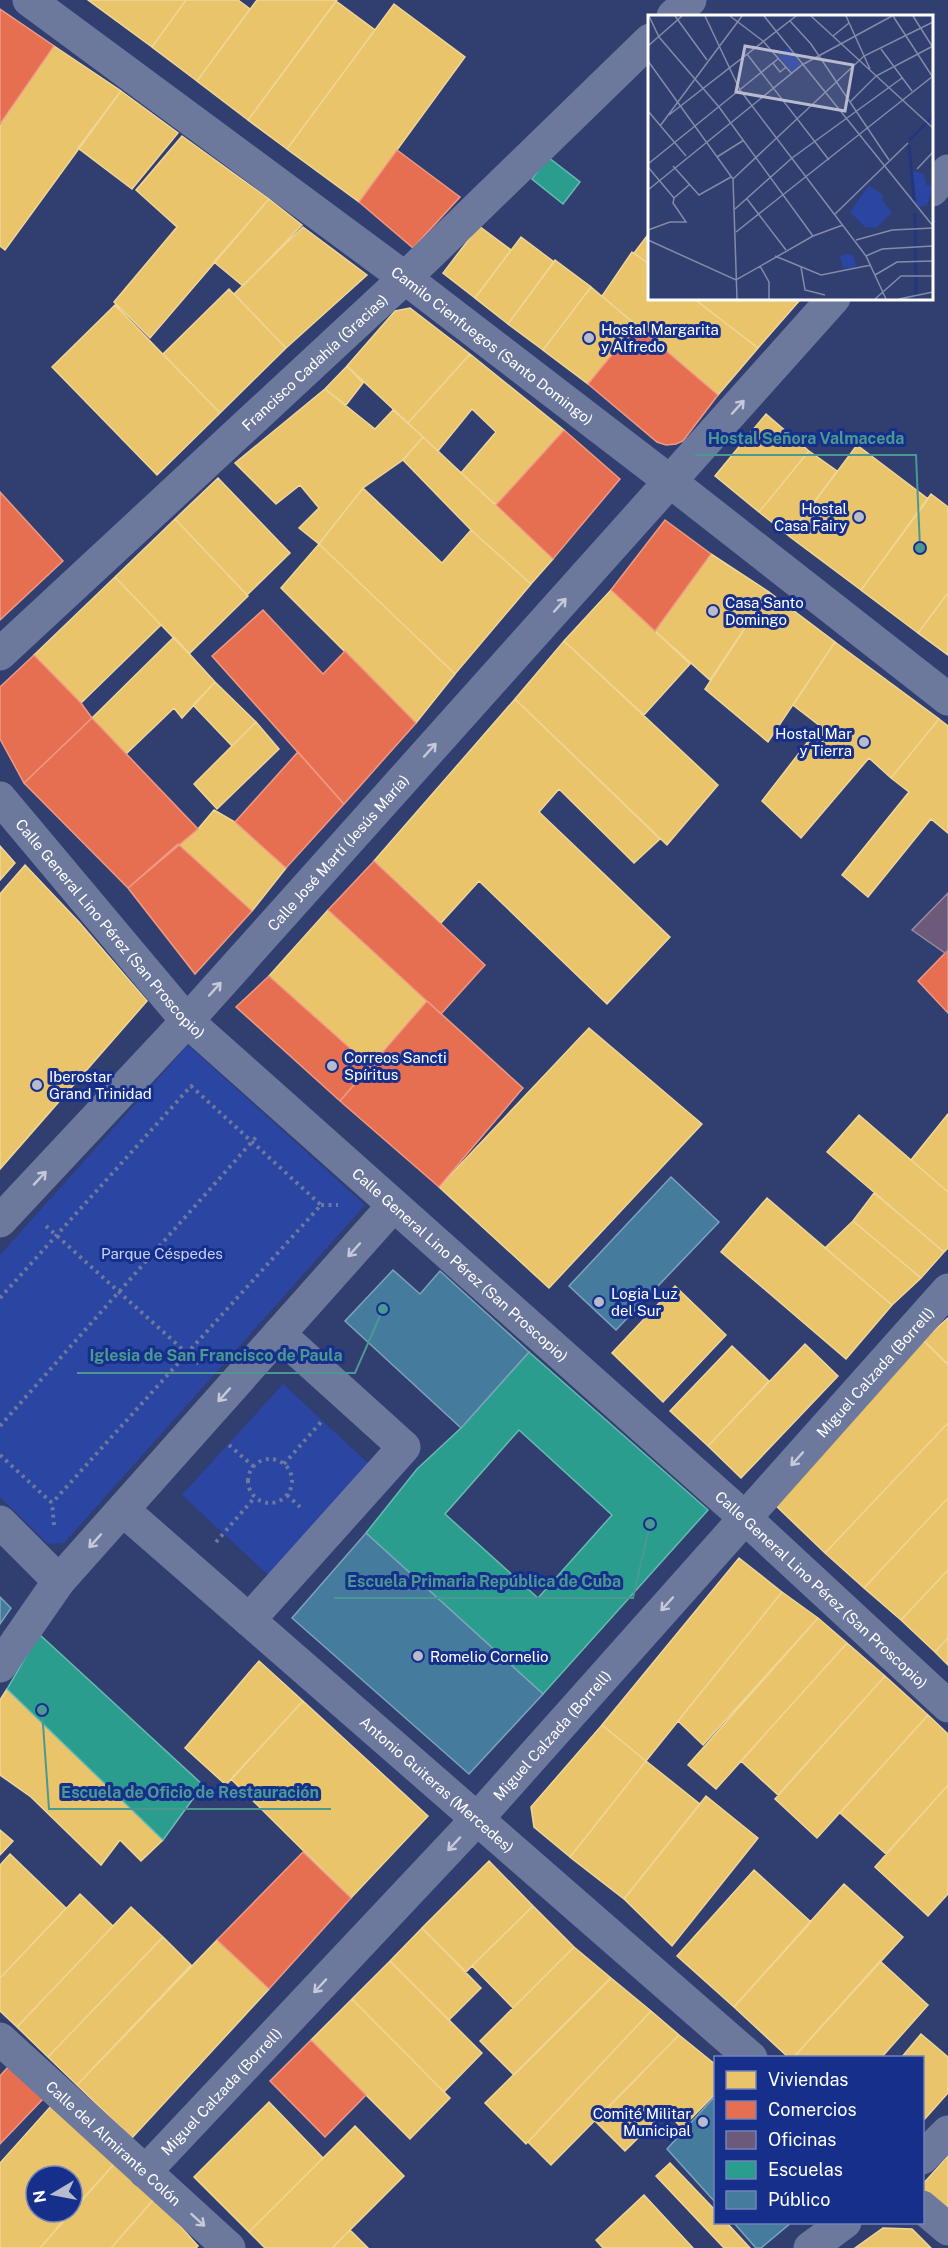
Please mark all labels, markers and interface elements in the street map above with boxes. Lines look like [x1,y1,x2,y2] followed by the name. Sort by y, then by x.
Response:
[648,15,933,300] inset map
[388,263,597,428] street label: Camilo Cienfuegos (Santo Domingo)
[238,290,391,434] street label: Francisco Cadahía (Gracias)
[601,321,719,355] place label: Hostal Margarita y Alfredo
[582,331,596,345] marker: Hostal Margarita y Alfredo
[731,400,745,415] one-way arrow
[695,421,916,455] callout: Hostal Señora Valmaceda
[708,429,904,448] text: Hostal Señora Valmaceda
[774,500,847,534] place label: Hostal Casa Fairy
[852,510,866,524] marker: Hostal Casa Fairy
[725,594,804,628] place label: Casa Santo Domingo
[553,598,567,613] one-way arrow
[706,604,720,618] marker: Casa Santo Domingo
[775,725,852,759] place label: Hostal Mar y Tierra
[857,735,871,749] marker: Hostal Mar y Tierra
[423,743,437,758] one-way arrow
[264,771,412,934] street label: Calle José Martí (Jesús María)
[13,815,209,1042] street label: Calle General Lino Pérez (San Proscopio)
[208,982,222,997] one-way arrow
[344,1049,447,1083] place label: Correos Sancti Spíritus
[325,1059,339,1073] marker: Correos Sancti Spíritus
[49,1068,152,1102] place label: Iberostar Grand Trinidad
[30,1078,44,1092] marker: Iberostar Grand Trinidad
[349,1164,572,1365] street label: Calle General Lino Pérez (San Proscopio)
[33,1171,47,1186] one-way arrow
[347,1242,361,1257] one-way arrow
[101,1245,223,1262] park label: Parque Céspedes
[611,1285,677,1319] place label: Logia Luz del Sur
[592,1295,606,1309] marker: Logia Luz del Sur
[813,1304,937,1440] street label: Miguel Calzada (Borrell)
[77,1339,355,1373] callout: Iglesia de San Francisco de Paula
[89,1346,343,1365] text: Iglesia de San Francisco de Paula
[217,1387,231,1402] one-way arrow
[790,1451,804,1466] one-way arrow
[712,1487,931,1691] street label: Calle General Lino Pérez (San Proscopio)
[88,1533,102,1548] one-way arrow
[334,1564,633,1598] callout: Escuela Primaria República de Cuba
[347,1572,621,1591] text: Escuela Primaria República de Cuba
[660,1596,674,1611] one-way arrow
[430,1648,549,1665] place label: Romelio Cornelio
[411,1649,425,1663] marker: Romelio Cornelio
[490,1667,614,1803] street label: Miguel Calzada (Borrell)
[357,1713,518,1856] street label: Antonio Guiteras (Mercedes)
[49,1775,331,1809] callout: Escuela de Oficio de Restauración
[61,1783,319,1802] text: Escuela de Oficio de Restauración
[446,1836,461,1851] one-way arrow
[313,1978,327,1993] one-way arrow
[157,2024,285,2158] street label: Miguel Calzada (Borrell)
[714,2056,924,2224] legend
[768,2069,848,2090] text: Viviendas
[43,2077,185,2209] street label: Calle del Almirante Colón
[768,2099,857,2120] text: Comercios
[593,2105,691,2139] place label: Comité Militar Municipal
[696,2115,710,2129] marker: Comité Militar Municipal
[768,2129,836,2150] text: Oficinas
[768,2159,843,2180] text: Escuelas
[24,2164,84,2224] north arrow
[29,2189,50,2204] text: N
[768,2189,830,2210] text: Público
[191,2213,206,2227] one-way arrow

